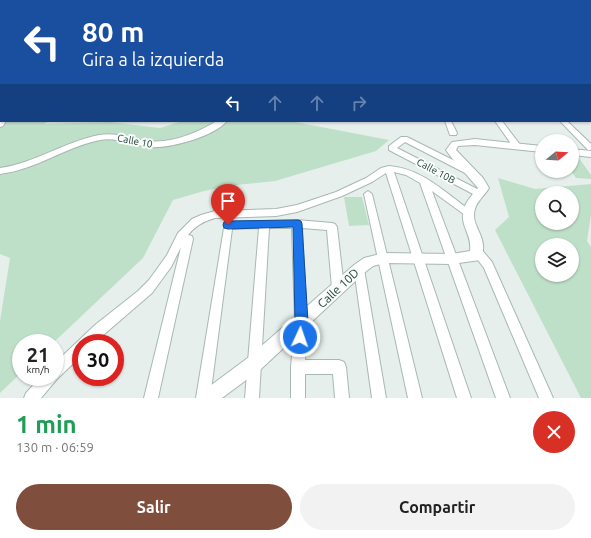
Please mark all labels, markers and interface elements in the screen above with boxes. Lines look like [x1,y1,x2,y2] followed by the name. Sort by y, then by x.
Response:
[16,16,68,68] icon: left
[82,16,144,47] text: 80 m
[82,49,224,69] text: Gira a la izquierda
[222,92,244,114] icon: left
[264,92,286,114] icon: ahead
[306,92,328,114] icon: ahead
[348,92,370,114] icon: right
[116,132,154,150] street label: Calle 10
[535,134,579,178] north arrow
[535,134,579,282] map controls
[415,156,457,186] street label: Calle 10B
[211,184,245,225] pin
[535,186,579,230] button: search
[217,190,239,212] icon: arrive
[535,238,579,282] button: layers
[315,266,361,310] street label: Calle 10D
[279,316,321,358] position arrow
[72,334,124,386] speed limit sign: 30
[27,343,49,366] text: 21
[26,364,50,375] text: km/h
[16,411,77,438] text: 1 min
[533,411,575,453] button: close
[16,440,94,454] text: 130 m · 06:59
[16,484,292,530] button: Salir
[300,484,575,530] button: Compartir

